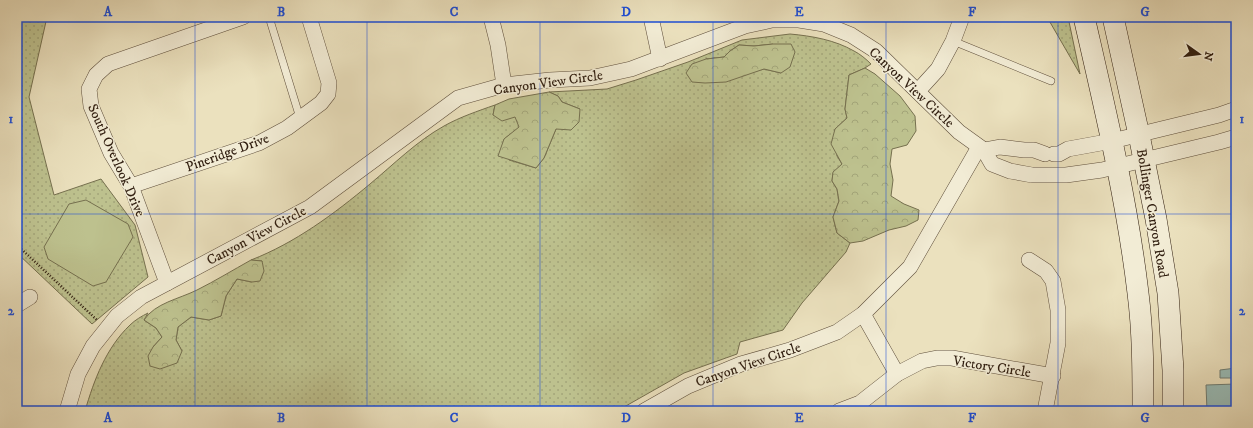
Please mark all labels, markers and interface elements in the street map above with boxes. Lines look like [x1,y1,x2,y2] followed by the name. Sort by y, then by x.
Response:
[103,4,113,20] text: A
[277,4,285,20] text: B
[450,4,459,20] text: C
[621,4,631,20] text: D
[794,4,804,20] text: E
[968,4,977,20] text: F
[1140,4,1150,20] text: G
[1179,34,1219,74] north arrow
[865,44,958,132] street label: Canyon View Circle
[1200,50,1216,62] text: N
[492,66,604,100] street label: Canyon View Circle
[83,101,149,220] street label: South Overlook Drive
[9,111,14,127] text: 1
[1240,111,1245,127] text: 1
[183,129,272,176] street label: Pineridge Drive
[1132,147,1172,279] street label: Bollinger Canyon Road
[204,202,310,270] street label: Canyon View Circle
[8,303,15,319] text: 2
[1239,303,1246,319] text: 2
[693,338,804,391] street label: Canyon View Circle
[951,352,1032,382] street label: Victory Circle
[103,410,113,426] text: A
[277,410,285,426] text: B
[450,410,459,426] text: C
[621,410,631,426] text: D
[794,410,804,426] text: E
[968,410,977,426] text: F
[1140,410,1150,426] text: G

